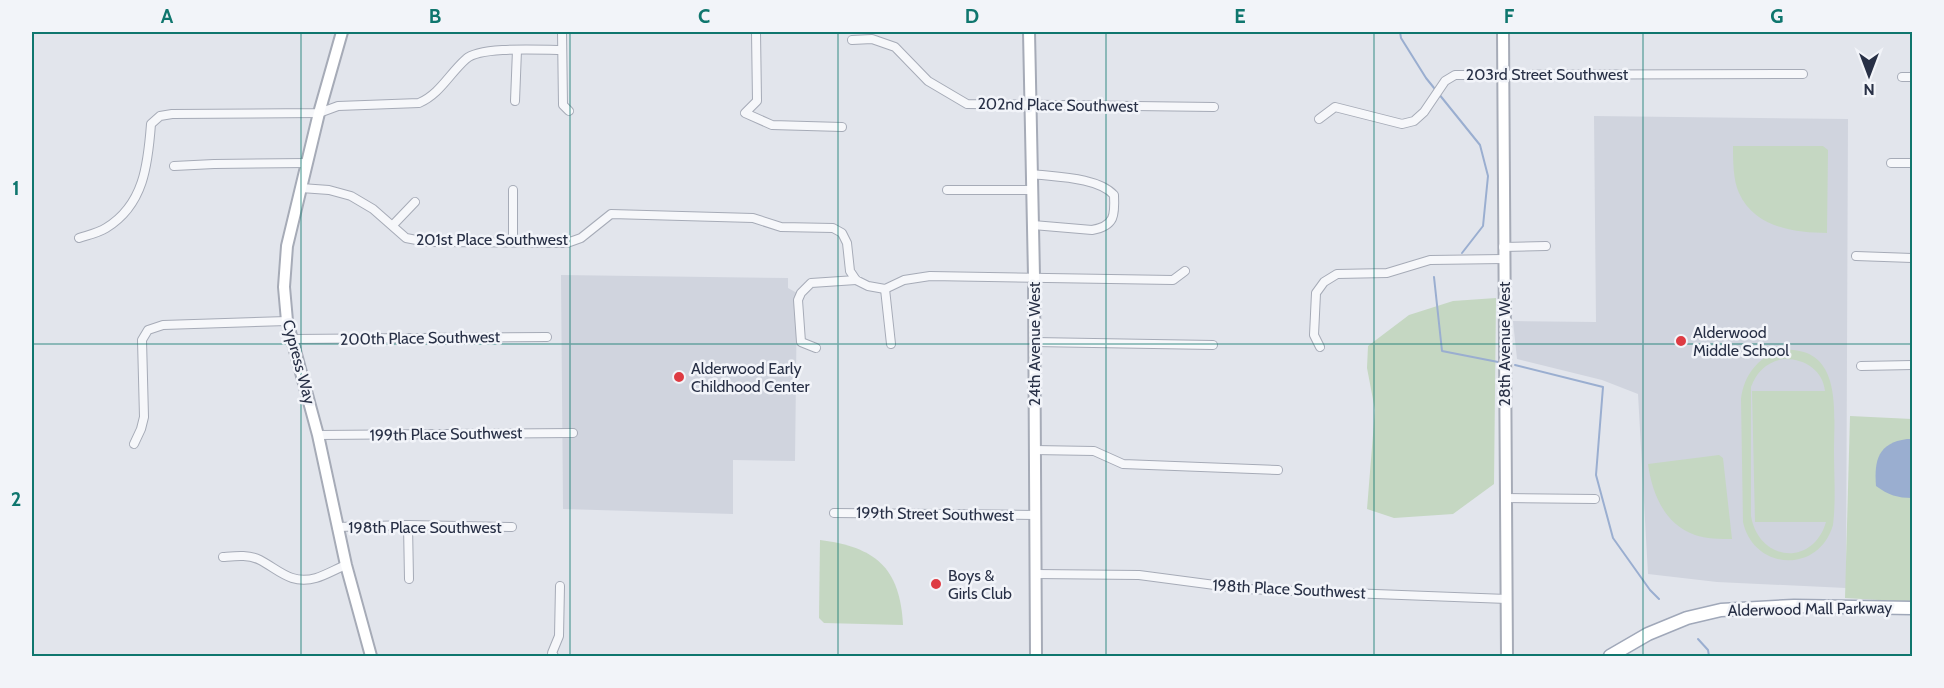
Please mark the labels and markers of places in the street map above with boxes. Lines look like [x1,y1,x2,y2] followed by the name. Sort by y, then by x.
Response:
[1693,323,1789,360] place label: Alderwood Middle School
[1674,334,1688,348] marker: Alderwood Middle School
[691,359,810,396] place label: Alderwood Early Childhood Center
[672,370,686,384] marker: Alderwood Early Childhood Center
[948,566,1012,603] place label: Boys & Girls Club
[929,577,943,591] marker: Boys & Girls Club

